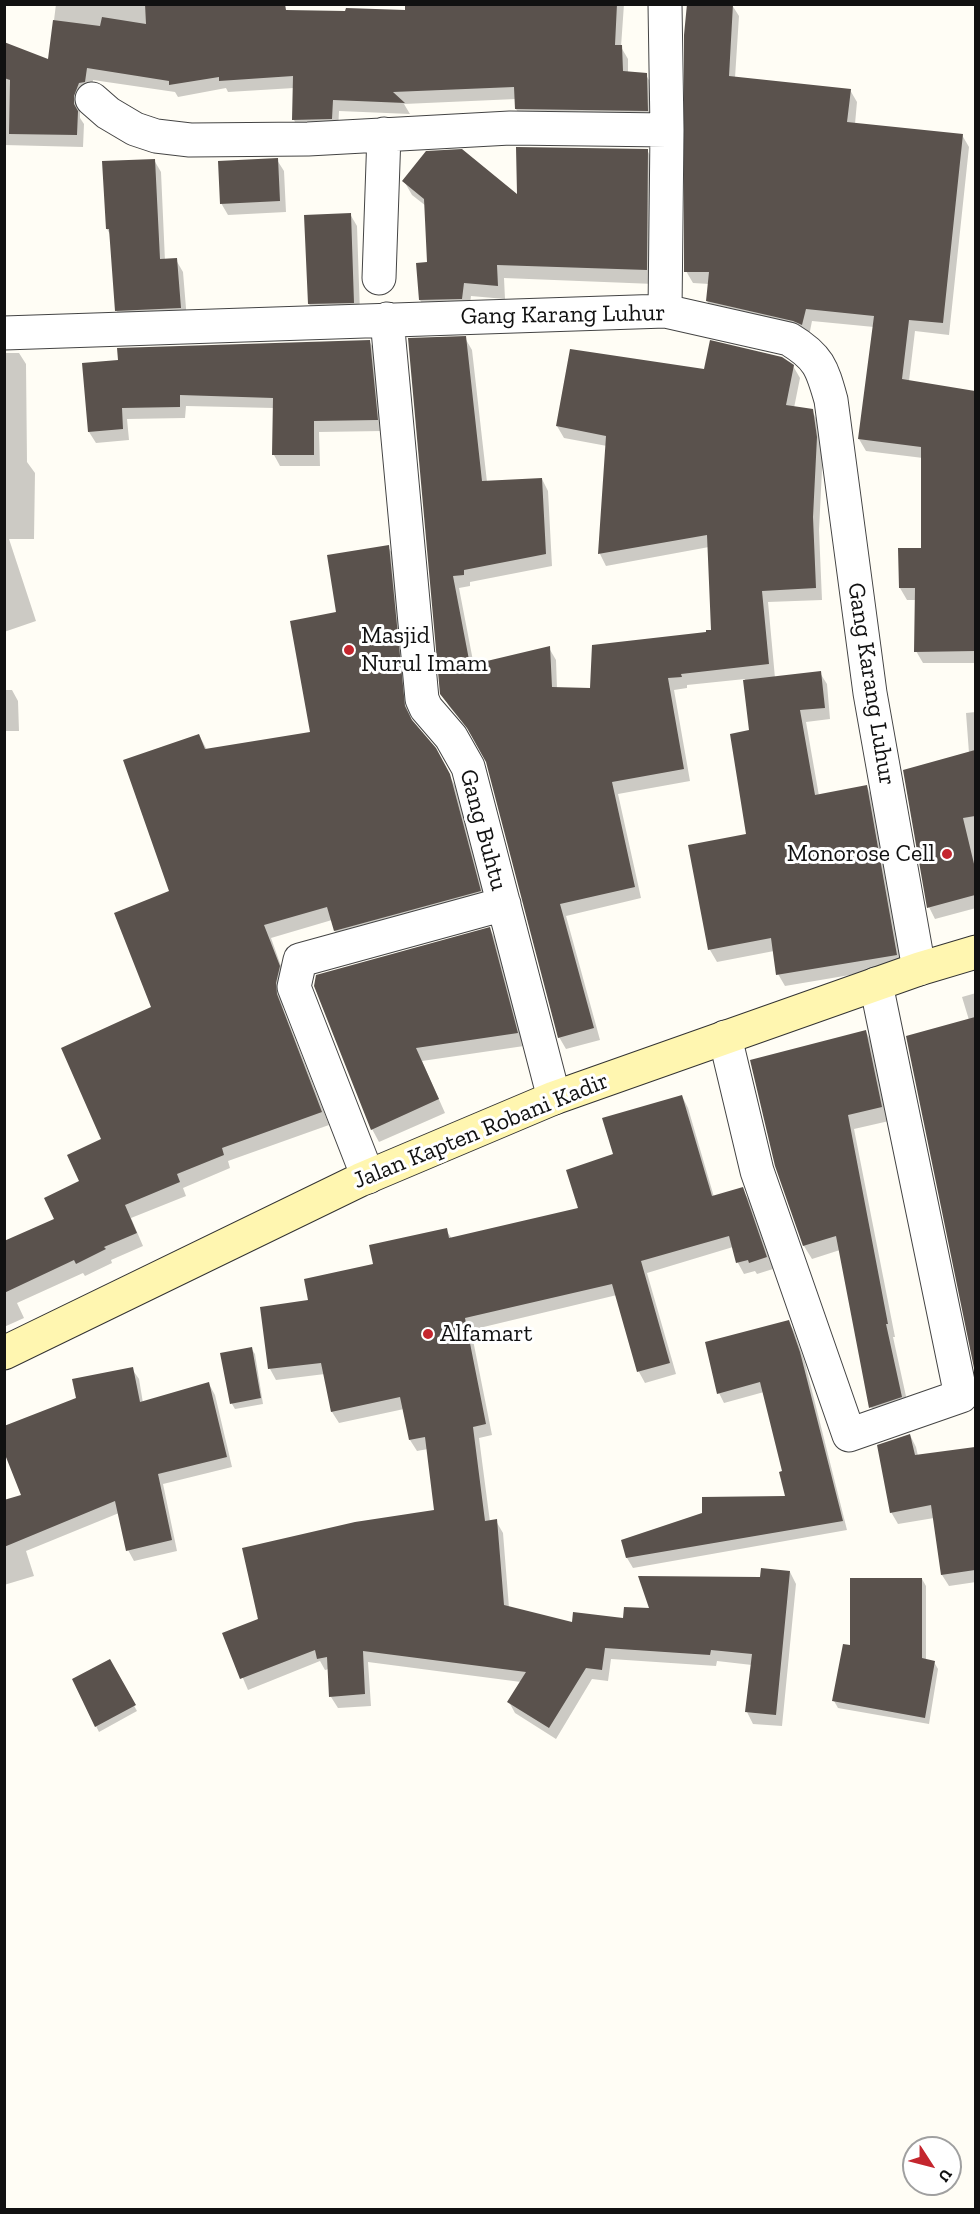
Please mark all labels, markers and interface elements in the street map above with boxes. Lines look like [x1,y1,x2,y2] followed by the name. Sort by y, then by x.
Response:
[460,299,666,331] street label: Gang Karang Luhur
[841,581,901,787] street label: Gang Karang Luhur
[361,622,488,678] place label: Masjid Nurul Imam
[342,643,356,657] marker: Masjid Nurul Imam
[453,766,513,894] street label: Gang Buhtu
[787,840,935,868] place label: Monorose Cell
[940,847,954,861] marker: Monorose Cell
[349,1067,613,1195] street label: Jalan Kapten Robani Kadir
[440,1320,532,1348] place label: Alfamart
[421,1327,435,1341] marker: Alfamart
[902,2136,962,2196] north arrow
[934,2165,956,2186] text: U

